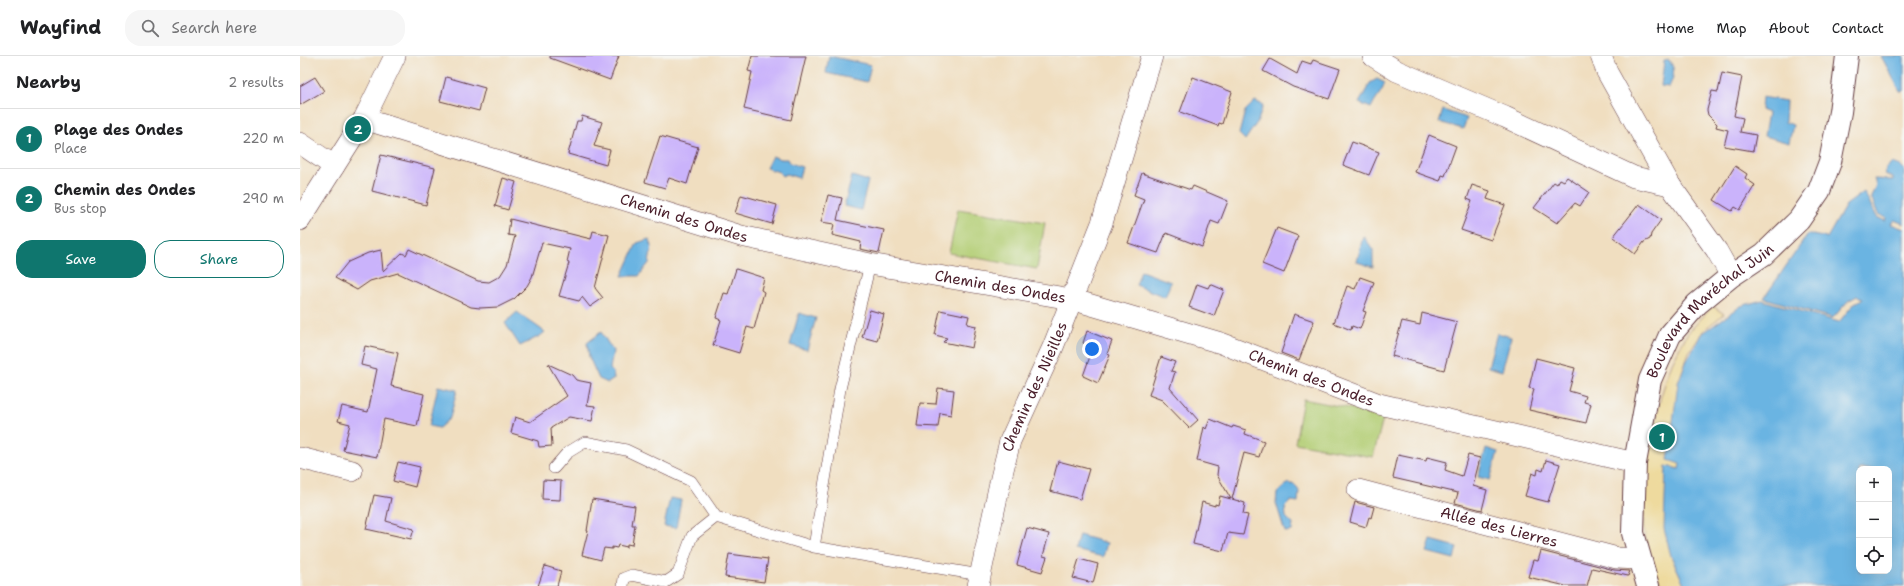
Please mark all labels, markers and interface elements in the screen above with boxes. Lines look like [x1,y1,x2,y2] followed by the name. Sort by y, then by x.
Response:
[125,10,405,46] search box
[20,15,101,40] text: Wayfind
[139,17,161,39] icon: search
[171,18,257,38] text: Search here
[1656,19,1695,37] text: Home
[1717,19,1747,37] text: Map
[1769,19,1810,37] text: About
[1832,19,1884,37] text: Contact
[16,71,81,93] text: Nearby
[228,74,284,91] text: 2 results
[345,114,371,144] pin: 2
[54,120,183,140] text: Plage des Ondes
[26,130,32,147] text: 1
[242,130,284,147] text: 220 m
[54,140,87,157] text: Place
[54,180,196,200] text: Chemin des Ondes
[617,189,750,247] street label: Chemin des Ondes
[24,190,34,207] text: 2
[242,190,284,207] text: 290 m
[54,200,106,217] text: Bus stop
[16,240,146,278] button: Save
[154,240,284,278] button: Share
[1642,240,1778,382] street label: Boulevard Maréchal Juin
[933,265,1068,308] street label: Chemin des Ondes
[998,319,1072,454] street label: Chemin des Nieilles
[1082,339,1102,359] your location
[1246,345,1377,411] street label: Chemin des Ondes
[1649,422,1675,452] pin: 1
[1856,466,1892,574] map controls
[1856,466,1892,502] button: +
[1438,502,1560,552] street label: Allée des Lierres
[1856,502,1892,538] button: −
[1856,538,1892,574] button: locate

